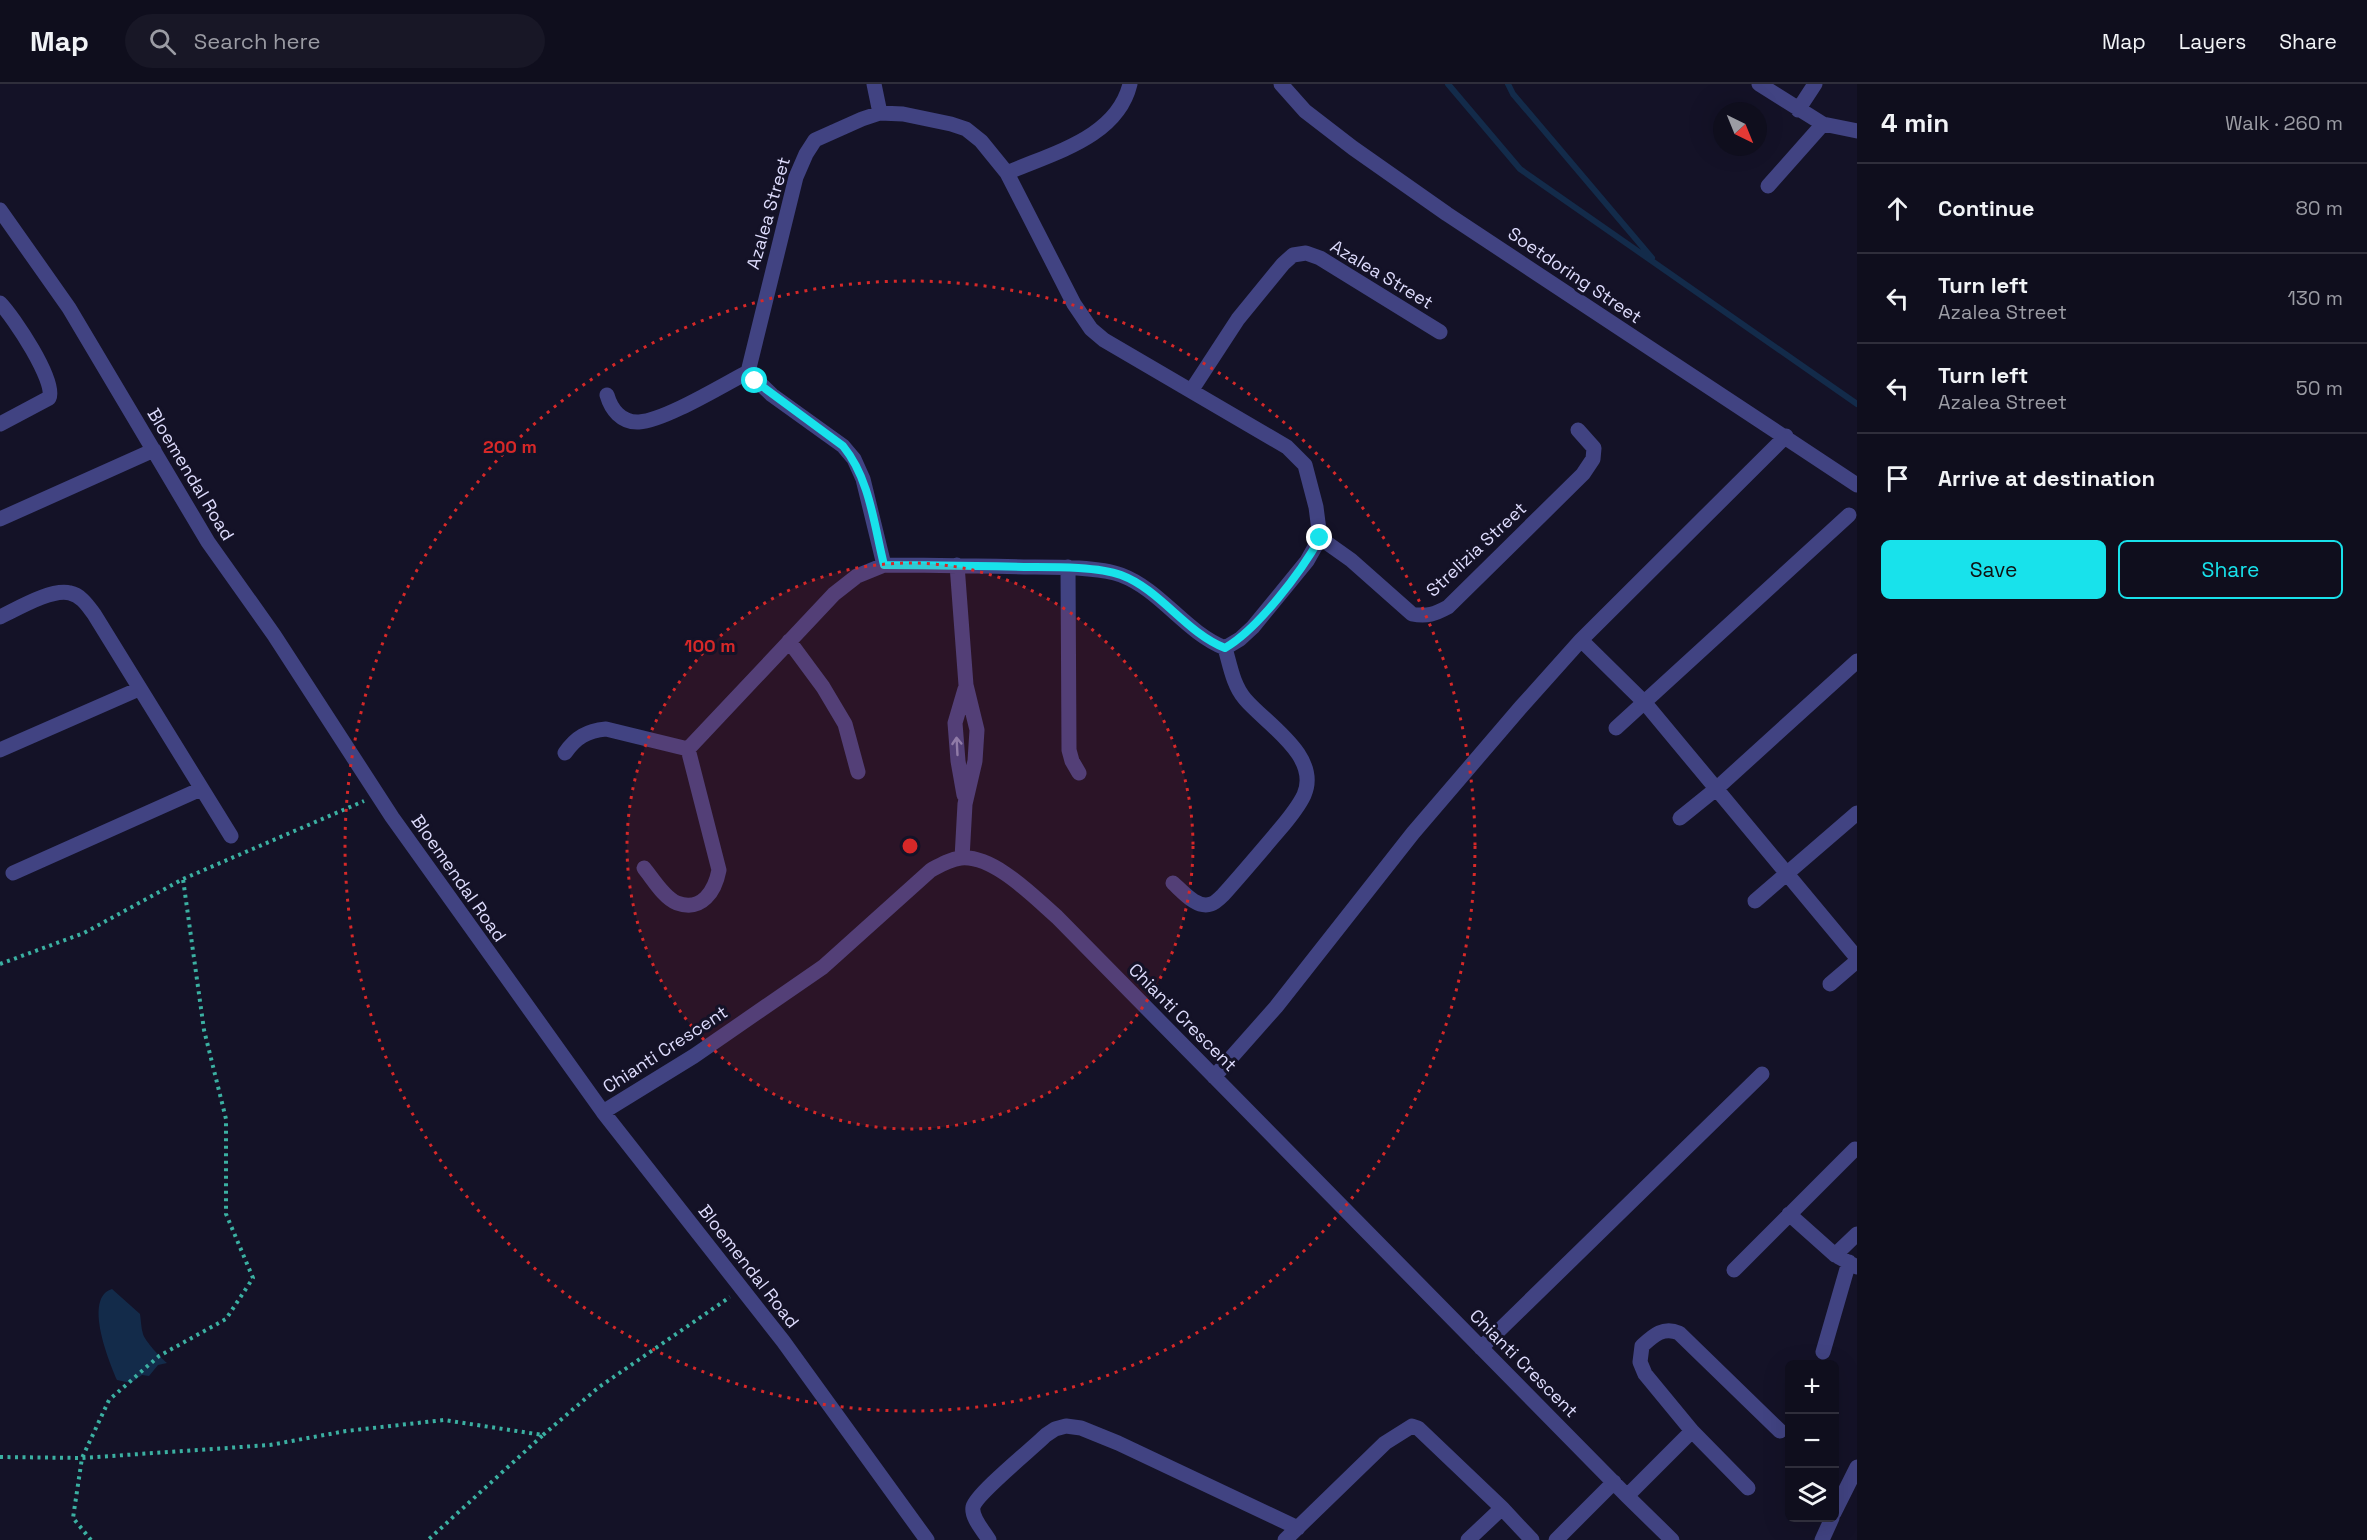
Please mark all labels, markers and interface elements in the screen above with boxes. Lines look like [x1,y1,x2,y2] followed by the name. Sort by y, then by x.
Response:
[125,14,545,68] search box
[30,23,89,59] text: Map
[146,25,179,58] icon: search
[194,27,321,55] text: Search here
[2102,28,2146,55] text: Map
[2179,28,2246,55] text: Layers
[2279,28,2337,55] text: Share
[1713,102,1767,156] north arrow
[1881,106,1949,140] text: 4 min
[2225,110,2343,136] text: Walk · 260 m
[741,154,795,272] street label: Azalea Street
[1881,192,1914,225] icon: ahead
[1938,194,2034,222] text: Continue
[2295,195,2343,221] text: 80 m
[1504,222,1646,328] street label: Soetdoring Street
[1326,234,1438,314] street label: Azalea Street
[1938,271,2028,299] text: Turn left
[1881,282,1914,315] icon: left
[2287,285,2343,311] text: 130 m
[1938,299,2067,325] text: Azalea Street
[1938,361,2028,389] text: Turn left
[741,367,767,393] route start
[1881,372,1914,405] icon: left
[2296,375,2343,401] text: 50 m
[1938,389,2067,415] text: Azalea Street
[142,404,240,544] street label: Bloemendal Road
[483,435,537,458] text: 200 m
[1881,462,1914,495] icon: arrive
[1938,464,2155,492] text: Arrive at destination
[1421,497,1531,601] street label: Strelizia Street
[1306,524,1332,550] route end
[1881,540,2106,599] button: Save
[2118,540,2343,599] button: Share
[684,634,736,657] text: 100 m
[951,736,962,756] one-way arrow
[406,810,512,946] street label: Bloemendal Road
[900,836,920,856] centre of rings
[1124,958,1242,1076] street label: Chianti Crescent
[598,1000,732,1098] street label: Chianti Crescent
[694,1200,804,1332] street label: Bloemendal Road
[1465,1304,1583,1422] street label: Chianti Crescent
[1785,1360,1839,1522] map controls
[1785,1360,1839,1414] button: +
[1785,1414,1839,1468] button: −
[1785,1468,1839,1522] button: layers

